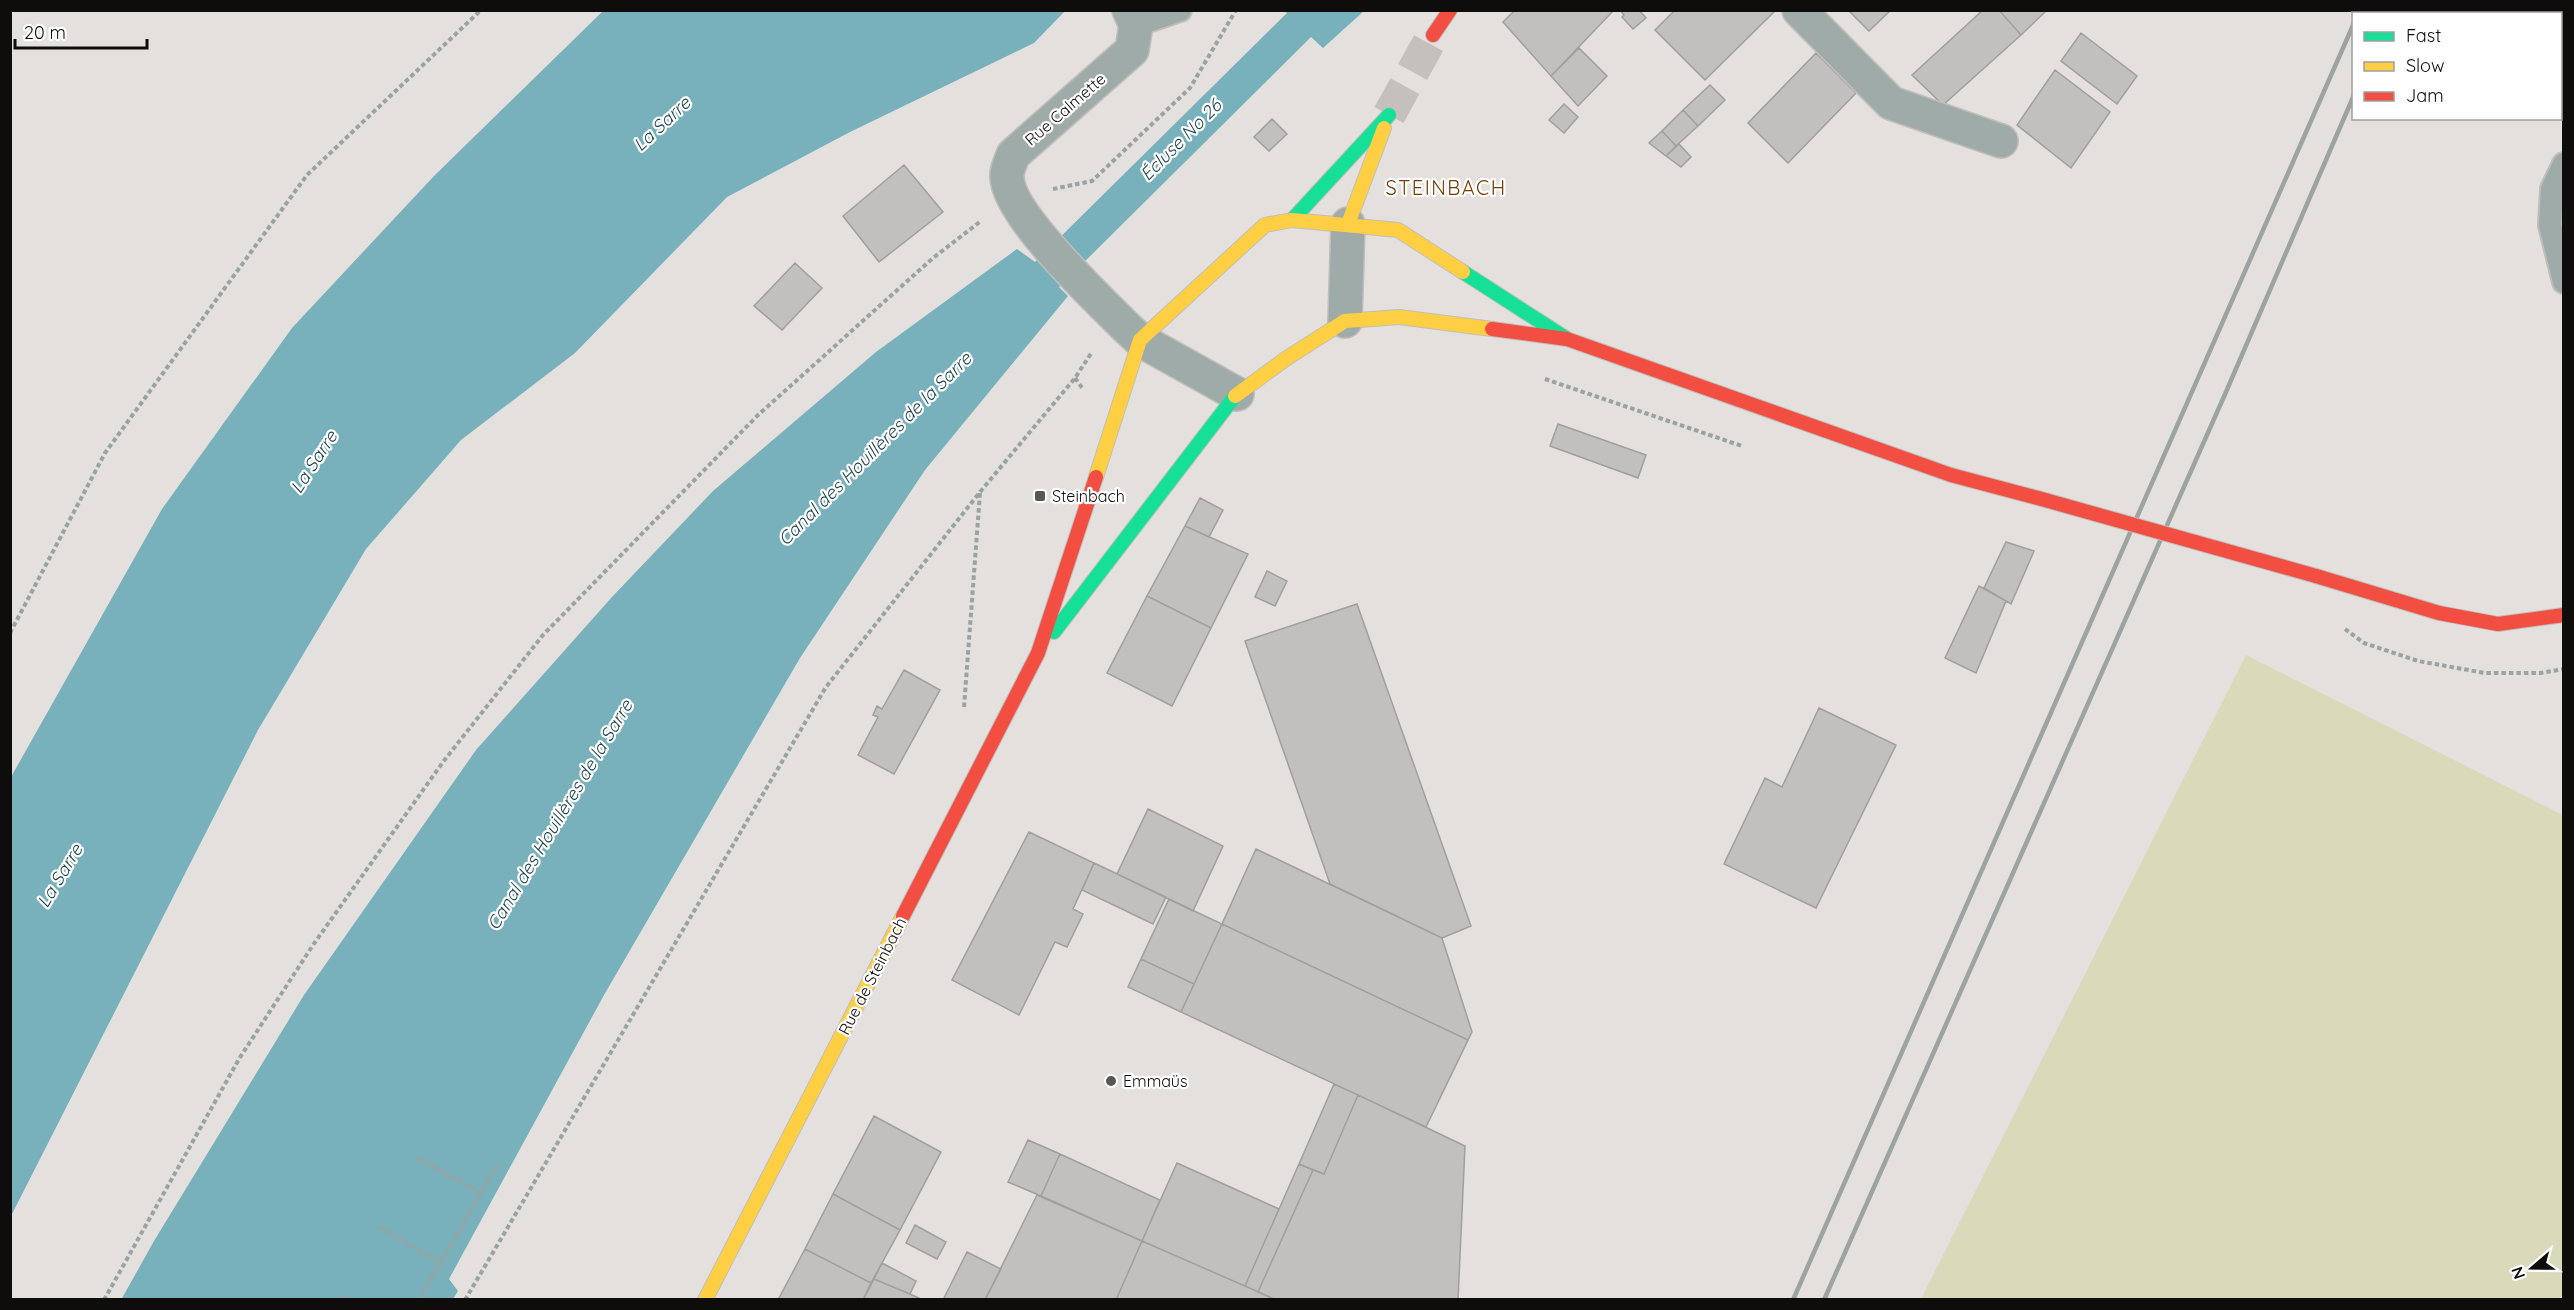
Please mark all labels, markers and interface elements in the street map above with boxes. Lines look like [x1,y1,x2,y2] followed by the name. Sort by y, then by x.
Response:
[15,12,147,50] scale bar
[2352,12,2562,120] legend
[24,21,66,44] text: 20 m
[2406,24,2441,47] text: Fast
[2406,54,2444,77] text: Slow
[1021,69,1109,149] street label: Rue Calmette
[2406,84,2444,107] text: Jam
[628,91,696,156] water label: La Sarre
[1135,93,1227,185] water label: Écluse No 26
[1385,175,1507,200] district label: STEINBACH
[773,346,977,550] water label: Canal des Houillères de la Sarre
[285,425,343,497] water label: La Sarre
[1052,486,1125,506] place label: Steinbach
[1033,489,1047,503] marker: Steinbach
[482,695,638,934] water label: Canal des Houillères de la Sarre
[32,839,88,912] water label: La Sarre
[834,914,910,1038] street label: Rue de Steinbach
[1123,1071,1187,1091] place label: Emmaüs
[1104,1074,1118,1088] marker: Emmaüs
[2502,1238,2562,1298] north arrow
[2506,1264,2529,1282] text: N

